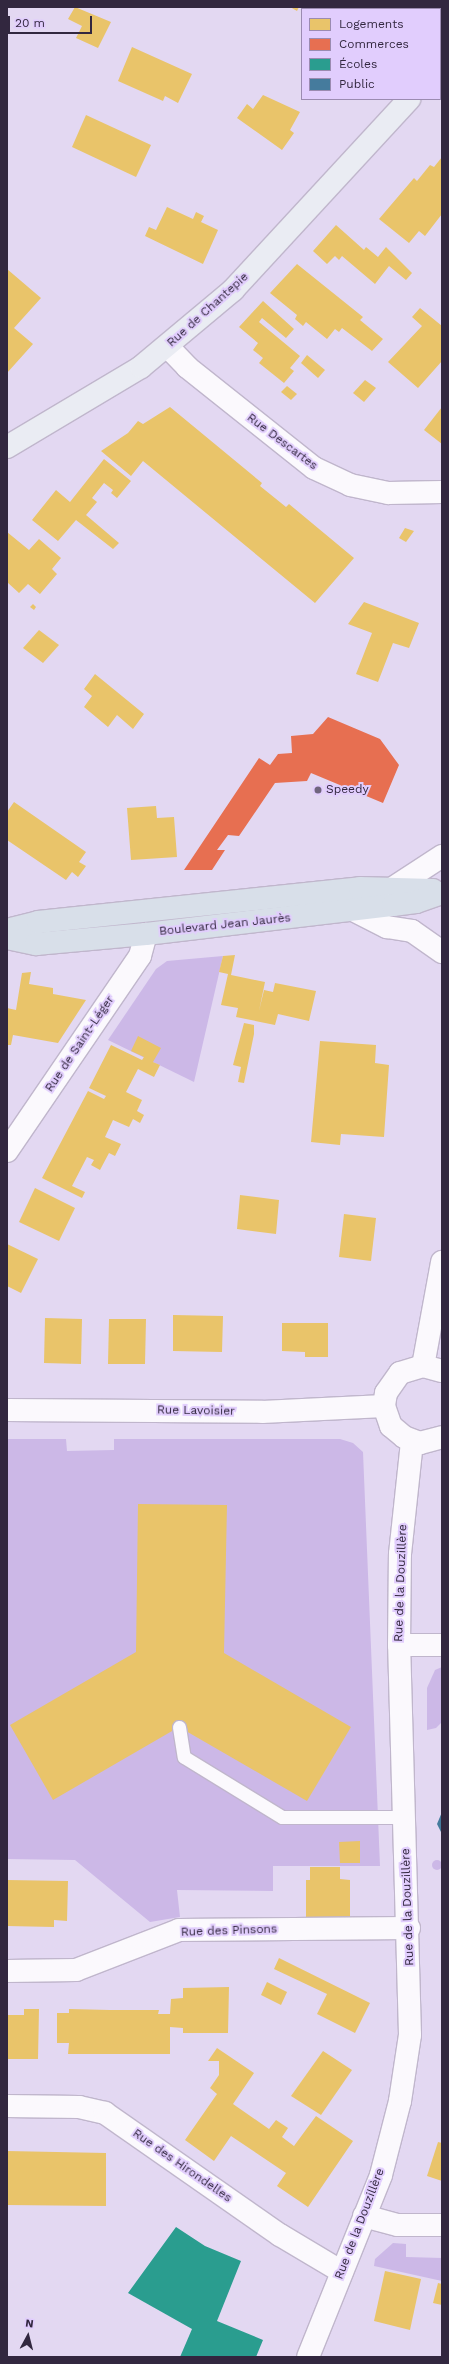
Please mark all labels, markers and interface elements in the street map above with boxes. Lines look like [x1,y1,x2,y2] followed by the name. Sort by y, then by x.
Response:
[10,8,94,34] scale bar
[301,8,441,100] legend
[15,16,45,30] text: 20 m
[339,17,404,31] text: Logements
[339,37,409,51] text: Commerces
[339,57,377,71] text: Écoles
[339,77,375,91] text: Public
[164,270,252,350] street label: Rue de Chantepie
[244,411,320,473] street label: Rue Descartes
[326,783,369,797] place label: Speedy
[313,785,323,795] marker: Speedy
[158,911,292,939] street label: Boulevard Jean Jaurès
[42,993,118,1095] street label: Rue de Saint-Léger
[157,1403,235,1419] street label: Rue Lavoisier
[392,1524,410,1642] street label: Rue de la Douzillère
[399,1848,417,1966] street label: Rue de la Douzillère
[181,1922,277,1940] street label: Rue des Pinsons
[130,2126,234,2206] street label: Rue des Hirondelles
[332,2166,388,2282] street label: Rue de la Douzillère
[8,2316,48,2356] north arrow
[25,2317,34,2331] text: N

